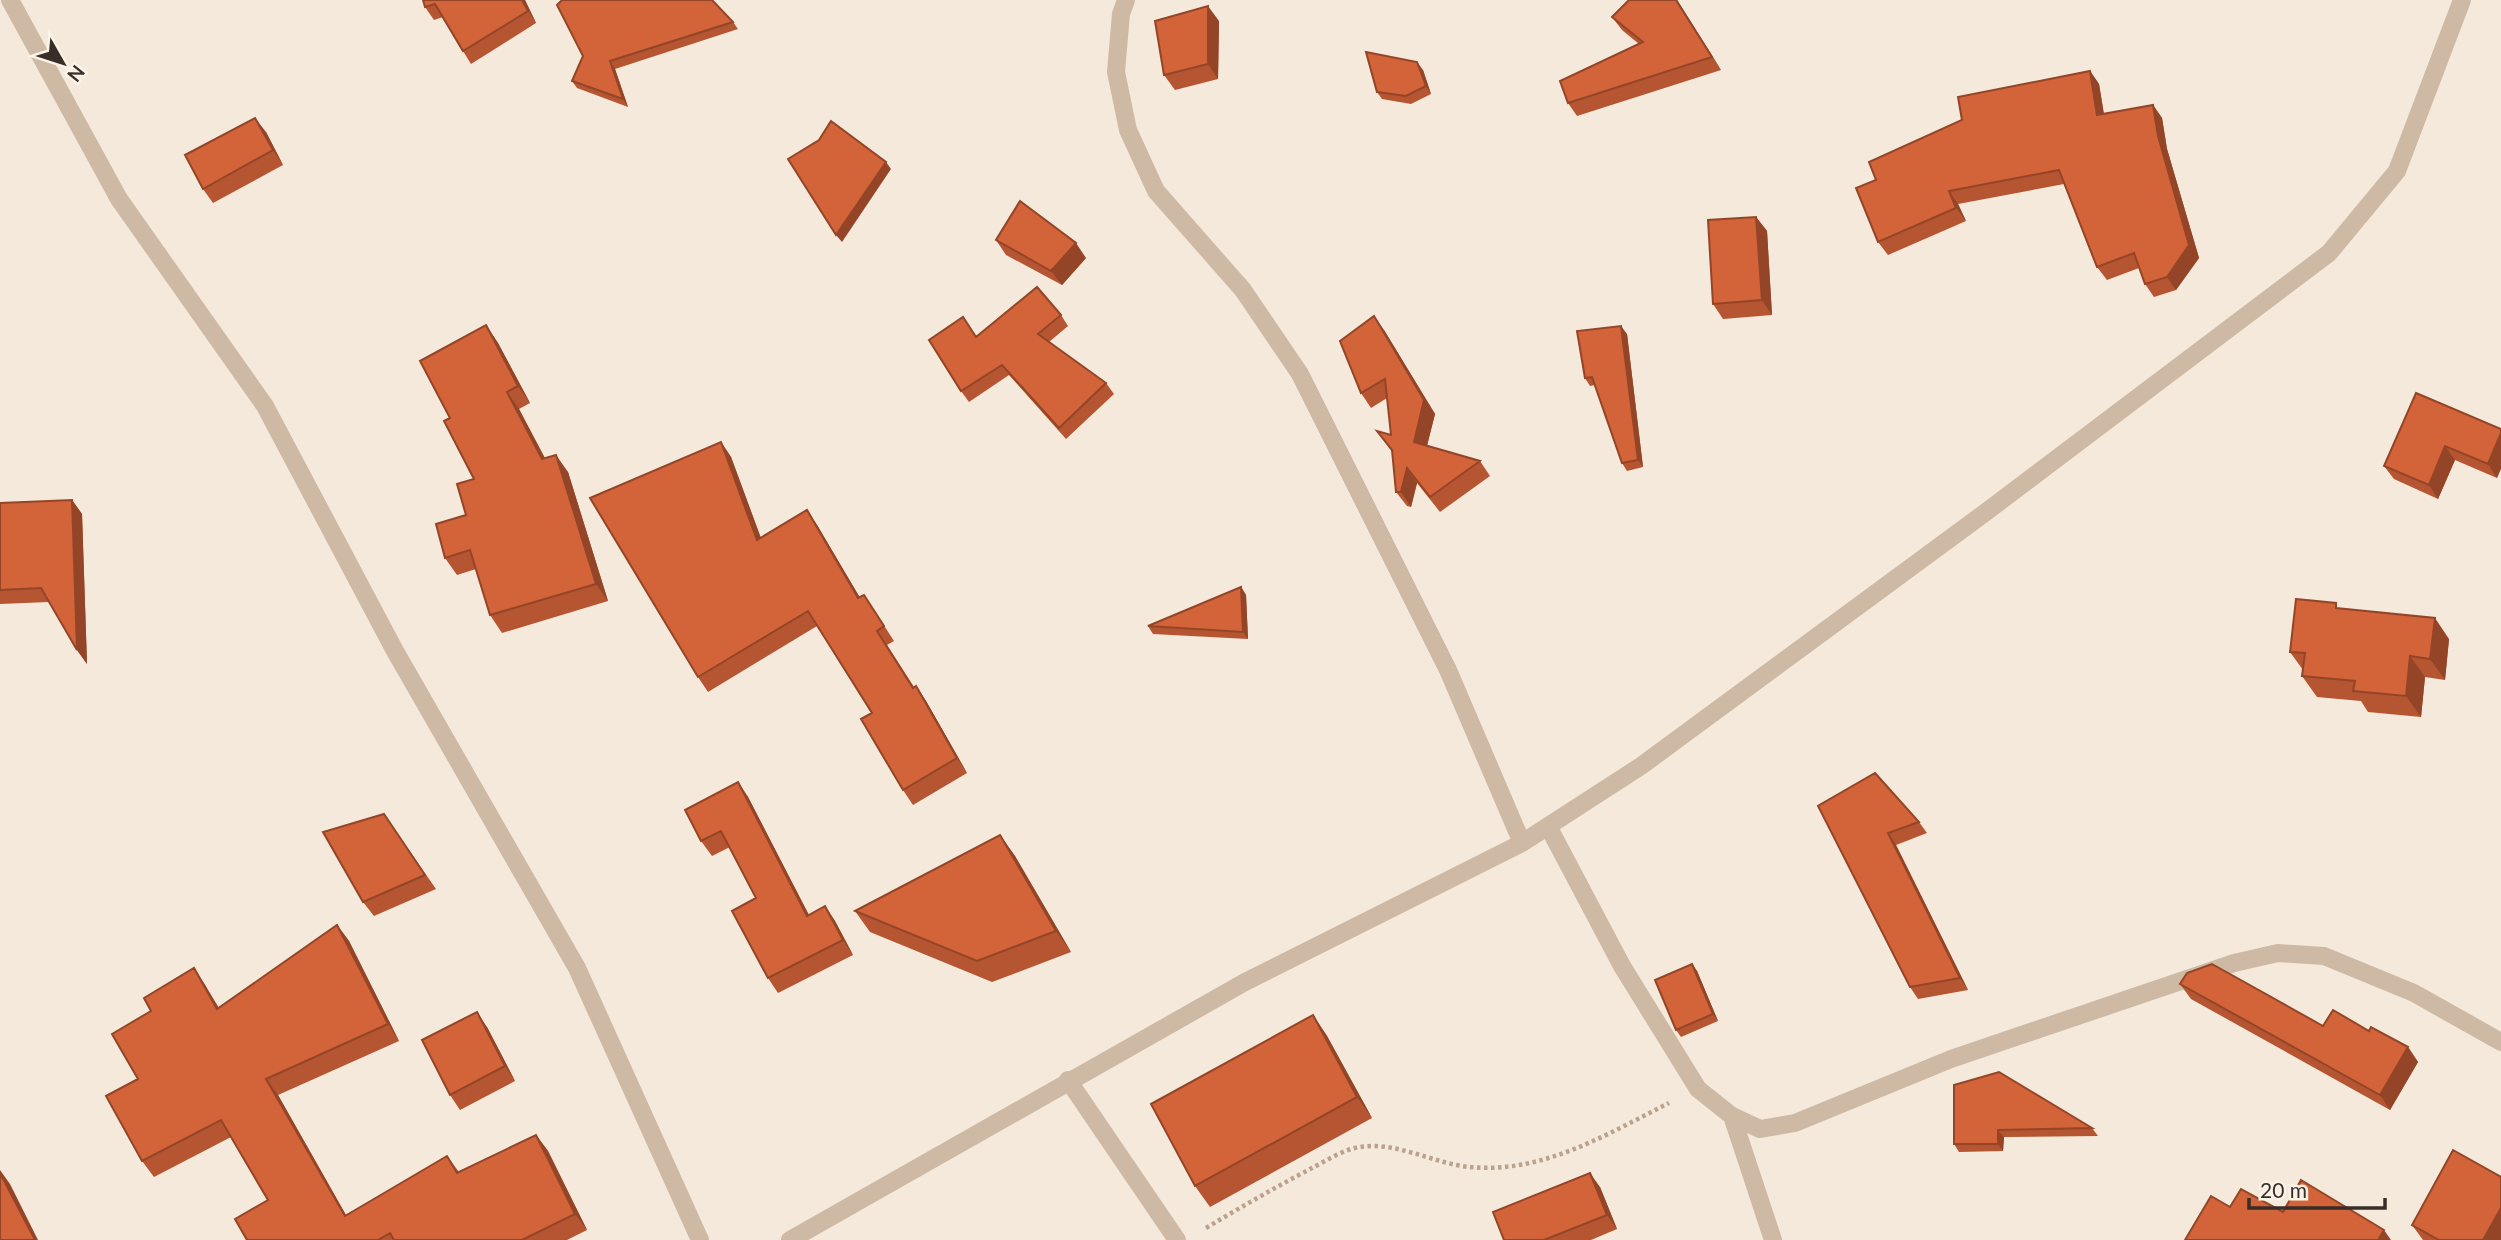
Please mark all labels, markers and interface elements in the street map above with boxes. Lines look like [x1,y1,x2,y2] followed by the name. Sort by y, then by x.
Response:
[28,28,98,98] north arrow
[63,61,90,87] text: N
[2249,1166,2386,1210] scale bar
[2260,1177,2307,1202] text: 20 m

